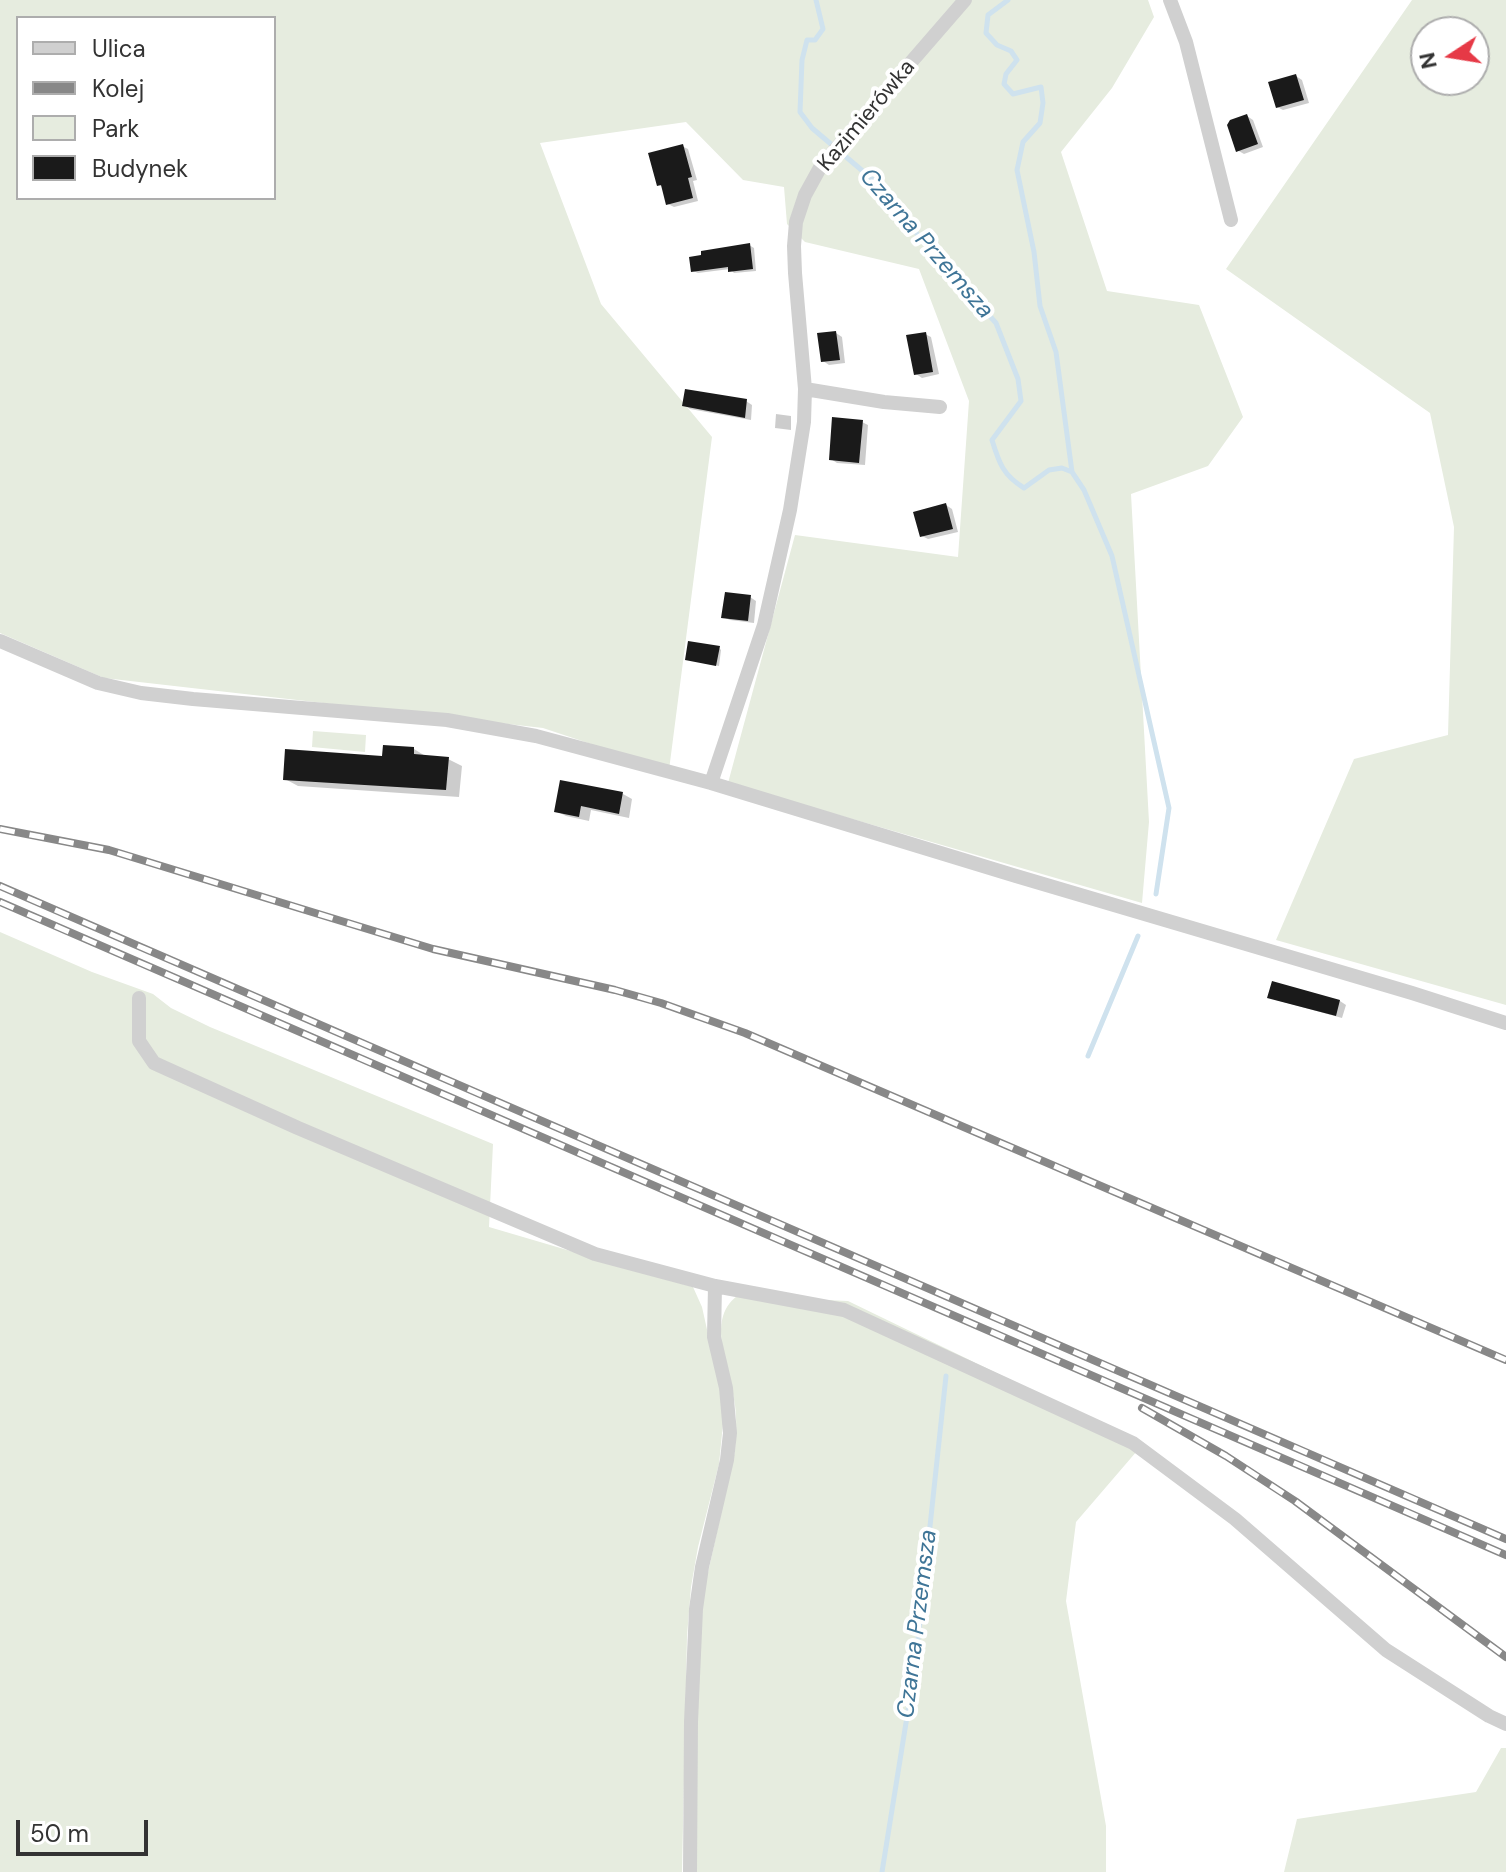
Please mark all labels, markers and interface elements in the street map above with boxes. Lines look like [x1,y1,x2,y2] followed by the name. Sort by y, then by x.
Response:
[16,16,276,200] legend
[1410,16,1490,96] north arrow
[92,33,146,64] text: Ulica
[1412,50,1444,72] text: N
[813,55,921,177] street label: Kazimierówka
[92,73,144,104] text: Kolej
[92,113,139,144] text: Park
[92,153,188,184] text: Budynek
[853,163,999,325] water label: Czarna Przemsza
[892,1528,944,1720] water label: Czarna Przemsza
[20,1804,152,1854] scale bar
[30,1818,89,1849] text: 50 m

